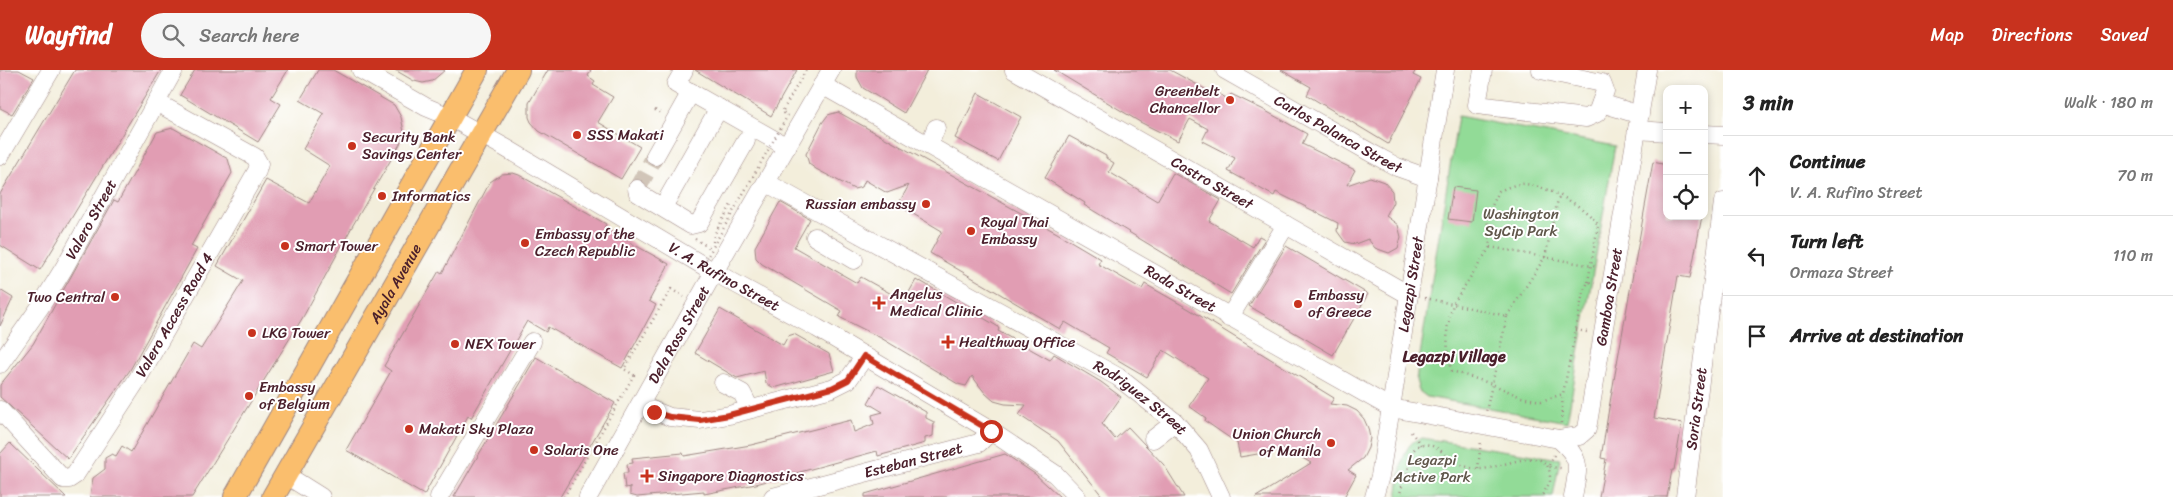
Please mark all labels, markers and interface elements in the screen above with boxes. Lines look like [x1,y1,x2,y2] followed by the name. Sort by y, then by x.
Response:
[141,13,491,58] search box
[25,14,111,56] text: Wayfind
[199,19,299,52] text: Search here
[1931,19,1964,51] text: Map
[1992,19,2073,51] text: Directions
[2101,19,2148,51] text: Saved
[159,21,187,49] icon: search
[1150,78,1221,121] place label: Greenbelt Chancellor
[1743,84,1793,122] text: 3 min
[1663,85,1708,220] map controls
[1663,85,1708,130] button: +
[1269,87,1406,181] street label: Carlos Palanca Street
[2064,88,2153,117] text: Walk · 180 m
[1224,94,1236,106] marker: Greenbelt Chancellor
[587,122,665,148] place label: SSS Makati
[362,124,462,167] place label: Security Bank Savings Center
[571,129,583,141] marker: SSS Makati
[1663,130,1708,175] button: −
[346,140,358,152] marker: Security Bank Savings Center
[1790,145,1866,178] text: Continue
[1166,149,1259,217] street label: Castro Street
[2117,161,2153,190] text: 70 m
[1743,162,1771,190] icon: ahead
[58,174,124,264] street label: Valero Street
[1663,175,1708,220] button: locate
[1790,178,1922,207] text: V. A. Rufino Street
[391,183,471,209] place label: Informatics
[376,190,388,202] marker: Informatics
[806,191,916,217] place label: Russian embassy
[920,198,932,210] marker: Russian embassy
[1483,201,1559,244] park label: Washington SyCip Park
[981,209,1050,252] place label: Royal Thai Embassy
[535,221,636,264] place label: Embassy of the Czech Republic
[965,225,977,237] marker: Royal Thai Embassy
[1790,225,1863,258] text: Turn left
[295,233,378,259] place label: Smart Tower
[1390,234,1431,334] street label: Legazpi Street
[663,235,785,319] street label: V. A. Rufino Street
[519,237,531,249] marker: Embassy of the Czech Republic
[362,238,429,329] street label: Ayala Avenue
[279,240,291,252] marker: Smart Tower
[2113,241,2153,270] text: 110 m
[1743,242,1771,270] icon: left
[1588,245,1630,348] street label: Gamboa Street
[128,248,220,382] street label: Valero Access Road 4
[1139,257,1222,320] street label: Rada Street
[1790,258,1893,287] text: Ormaza Street
[641,280,717,389] street label: Dela Rosa Street
[889,281,983,324] place label: Angelus Medical Clinic
[1308,282,1372,325] place label: Embassy of Greece
[27,284,106,310] place label: Two Central
[109,291,121,303] marker: Two Central
[872,296,886,310] marker: Angelus Medical Clinic
[1292,298,1304,310] marker: Embassy of Greece
[1790,319,1963,352] text: Arrive at destination
[262,320,331,346] place label: LKG Tower
[1743,322,1771,350] icon: arrive
[246,327,258,339] marker: LKG Tower
[959,329,1076,355] place label: Healthway Office
[465,331,536,357] place label: NEX Tower
[941,335,955,349] marker: Healthway Office
[449,338,461,350] marker: NEX Tower
[1402,342,1506,371] district label: Legazpi Village
[1088,353,1194,441] street label: Rodriguez Street
[1678,366,1715,452] street label: Soria Street
[259,374,330,417] place label: Embassy of Belgium
[243,390,255,402] marker: Embassy of Belgium
[643,401,666,424] route end
[419,416,534,442] place label: Makati Sky Plaza
[980,420,1003,443] route start
[1232,421,1321,464] place label: Union Church of Manila
[403,423,415,435] marker: Makati Sky Plaza
[861,435,966,486] street label: Esteban Street
[544,437,619,463] place label: Solaris One
[1325,437,1337,449] marker: Union Church of Manila
[528,444,540,456] marker: Solaris One
[1392,447,1471,490] park label: Legazpi Active Park
[658,463,804,489] place label: Singapore Diagnostics
[640,469,654,483] marker: Singapore Diagnostics

